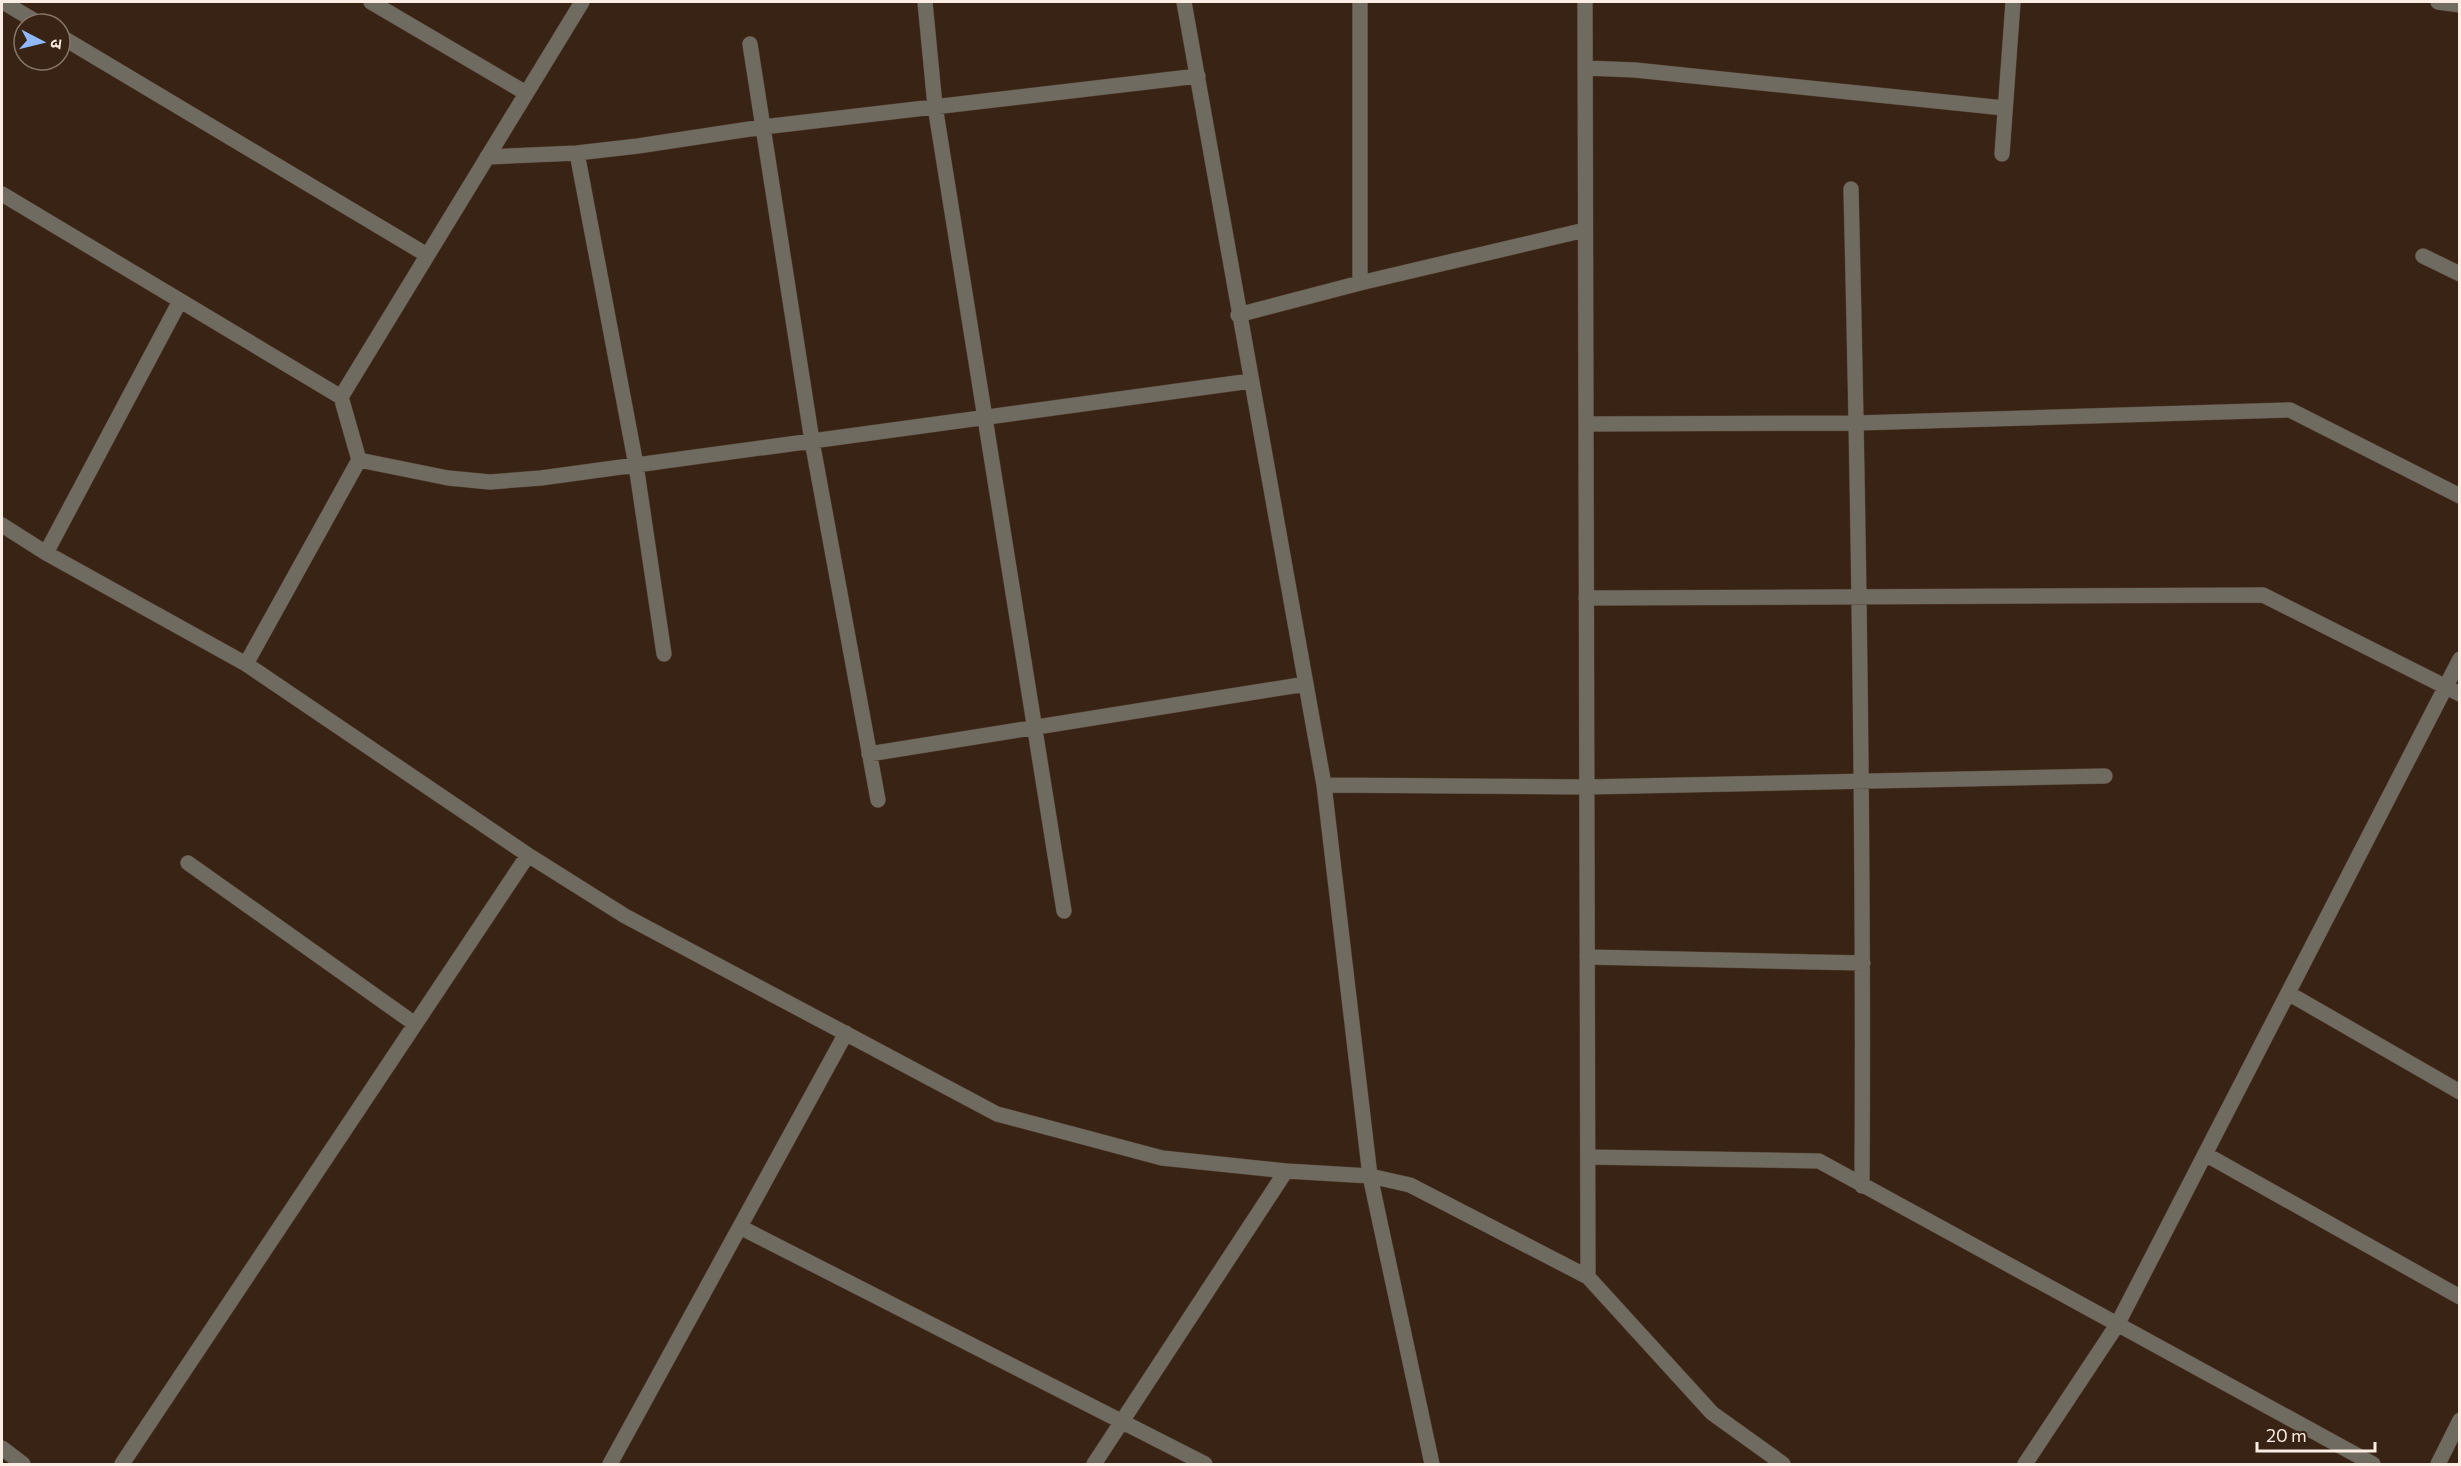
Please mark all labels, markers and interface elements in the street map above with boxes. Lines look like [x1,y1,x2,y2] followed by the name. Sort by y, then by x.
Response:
[12,12,72,72] north arrow
[47,38,67,50] text: उ
[2257,1415,2376,1453] scale bar
[2266,1424,2307,1446] text: 20 m

